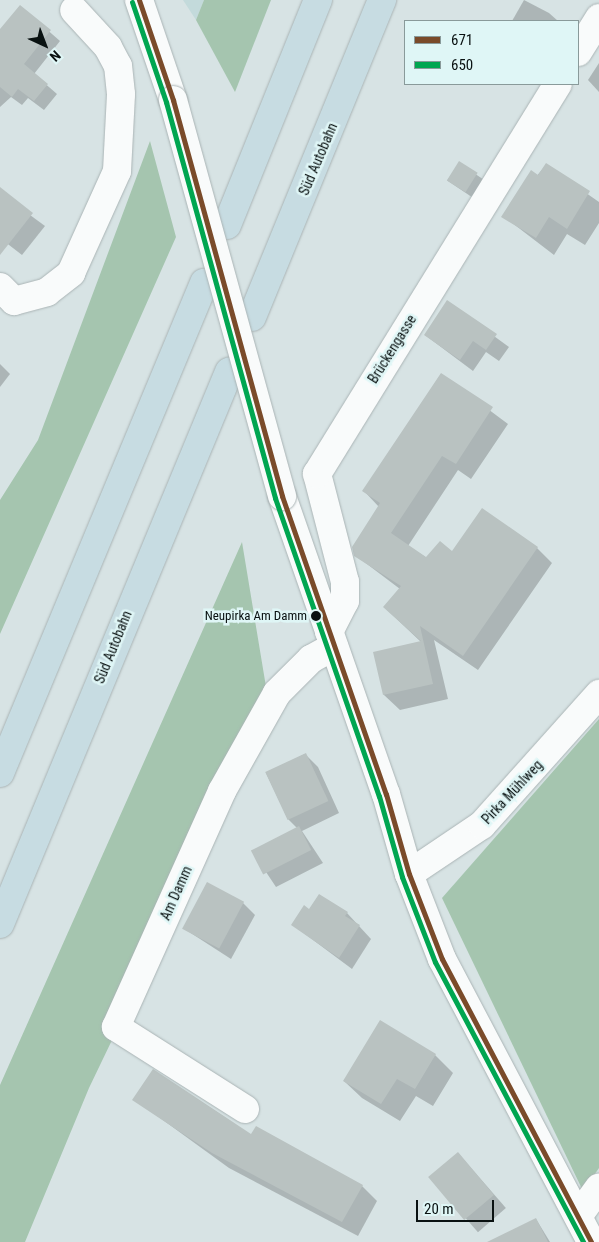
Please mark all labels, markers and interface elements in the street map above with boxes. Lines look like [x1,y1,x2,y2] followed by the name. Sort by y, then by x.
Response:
[20,20,70,70] north arrow
[404,20,579,85] legend
[451,31,473,49] text: 671
[47,47,64,65] text: N
[451,56,473,74] text: 650
[295,120,341,198] street label: Süd Autobahn
[364,312,420,386] street label: Brückengasse
[91,608,135,686] street label: Süd Autobahn
[205,608,307,624] place label: Neupirka Am Damm
[311,611,321,621] marker: Neupirka Am Damm
[478,757,546,827] street label: Pirka Mühlweg
[157,863,195,923] street label: Am Damm
[419,1190,496,1222] scale bar
[424,1200,454,1218] text: 20 m

